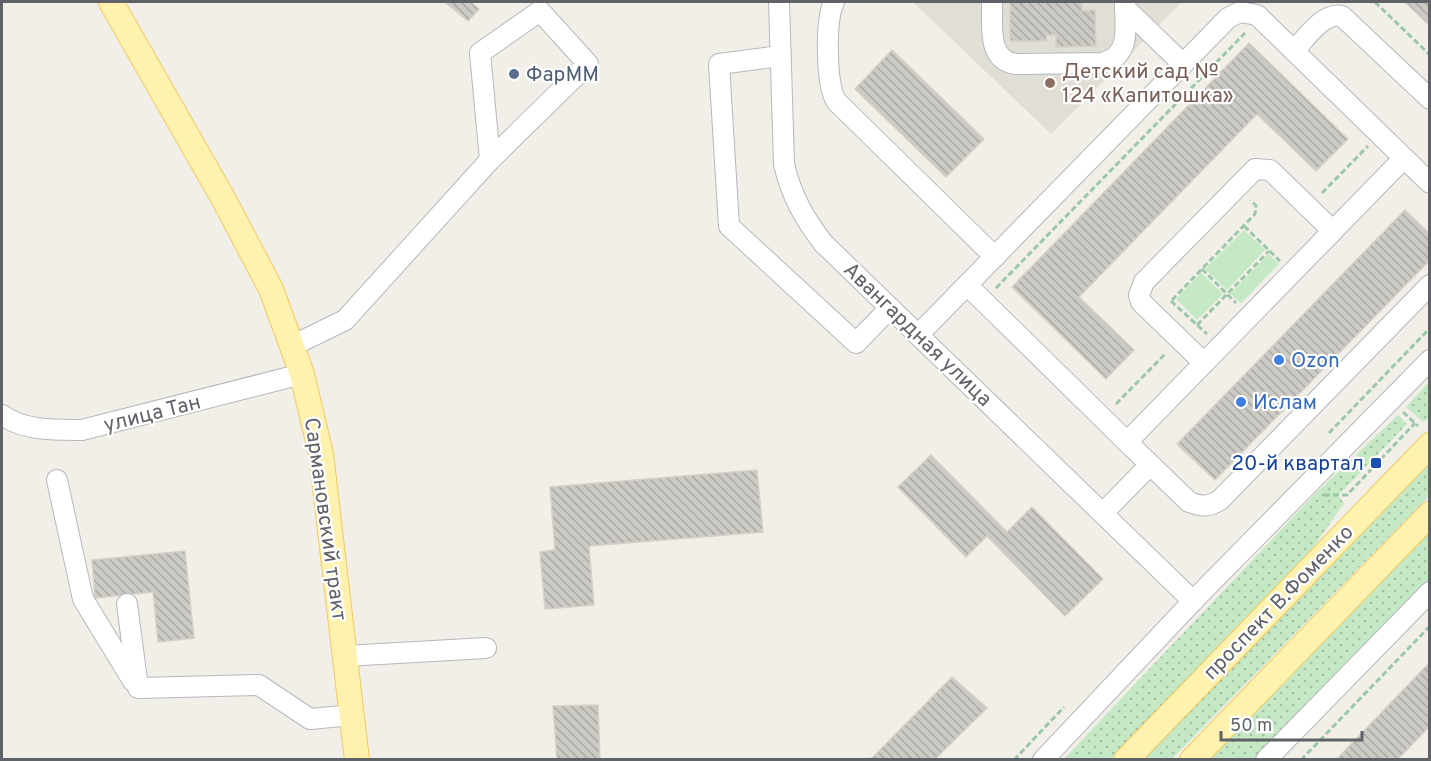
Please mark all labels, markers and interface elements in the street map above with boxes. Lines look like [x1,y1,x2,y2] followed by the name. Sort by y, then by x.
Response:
[1062,59,1234,110] place label: Детский сад № 124 «Капитошка»
[526,62,599,89] place label: ФарММ
[507,67,521,81] marker: ФарММ
[1043,76,1057,90] marker: Детский сад № 124 «Капитошка»
[837,257,997,413] street label: Авангардная улица
[1291,348,1340,375] place label: Ozon
[1272,353,1286,367] marker: Ozon
[101,389,204,440] street label: улица Тан
[1253,390,1317,417] place label: Ислам
[1234,395,1248,409] marker: Ислам
[297,416,352,623] street label: Сармановский тракт
[1231,451,1364,478] place label: 20-й квартал
[1369,456,1383,470] marker: 20-й квартал
[1198,520,1360,686] street label: проспект В.Фоменко
[1221,704,1362,742] scale bar
[1230,715,1272,738] text: 50 m

